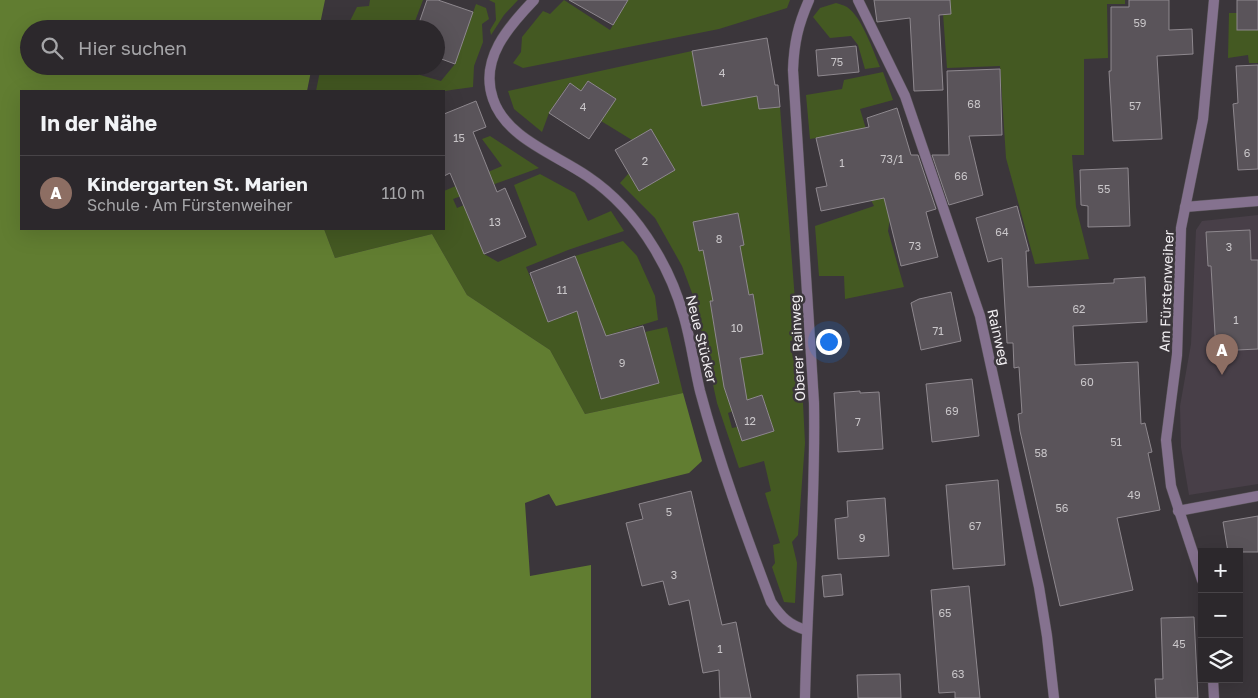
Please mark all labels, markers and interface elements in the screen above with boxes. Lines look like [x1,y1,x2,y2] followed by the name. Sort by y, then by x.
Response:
[1133,16,1147,29] house number: 59
[20,20,445,75] search box
[38,34,66,62] icon: search
[78,36,187,59] text: Hier suchen
[831,55,843,68] house number: 75
[719,66,726,79] house number: 4
[967,97,981,110] house number: 68
[1129,99,1141,112] house number: 57
[580,100,587,113] house number: 4
[40,110,157,136] text: In der Nähe
[453,131,465,144] house number: 15
[1244,146,1251,159] house number: 6
[881,152,903,165] house number: 73/1
[642,154,648,167] house number: 2
[839,156,845,169] house number: 1
[954,169,968,182] house number: 66
[87,172,308,195] text: Kindergarten St. Marien
[1098,182,1110,195] house number: 55
[50,183,62,203] text: A
[381,183,425,203] text: 110 m
[87,195,292,215] text: Schule · Am Fürstenweiher
[489,215,501,228] house number: 13
[995,225,1009,238] house number: 64
[1155,229,1177,352] street label: Am Fürstenweiher
[716,232,723,245] house number: 8
[909,239,921,252] house number: 73
[1226,240,1232,253] house number: 3
[557,283,567,296] house number: 11
[683,293,721,385] street label: Neue Stücker
[786,294,808,402] street label: Oberer Rainweg
[1072,302,1086,315] house number: 62
[984,307,1014,367] street label: Rainweg
[1233,313,1239,326] house number: 1
[731,321,743,334] house number: 10
[932,324,944,337] house number: 71
[816,329,842,355] your location
[1206,334,1238,375] pin: A
[619,356,625,369] house number: 9
[1080,375,1094,388] house number: 60
[945,404,959,417] house number: 69
[744,414,756,427] house number: 12
[855,415,861,428] house number: 7
[1110,435,1122,448] house number: 51
[1034,446,1048,459] house number: 58
[1127,488,1141,501] house number: 49
[1055,501,1069,514] house number: 56
[666,505,672,518] house number: 5
[969,519,981,532] house number: 67
[859,531,865,544] house number: 9
[1198,548,1243,683] map controls
[1198,548,1243,593] button: +
[671,568,677,581] house number: 3
[1198,593,1243,638] button: −
[938,606,952,619] house number: 65
[1172,637,1186,650] house number: 45
[1198,638,1243,683] button: layers
[717,642,723,655] house number: 1
[951,667,965,680] house number: 63

